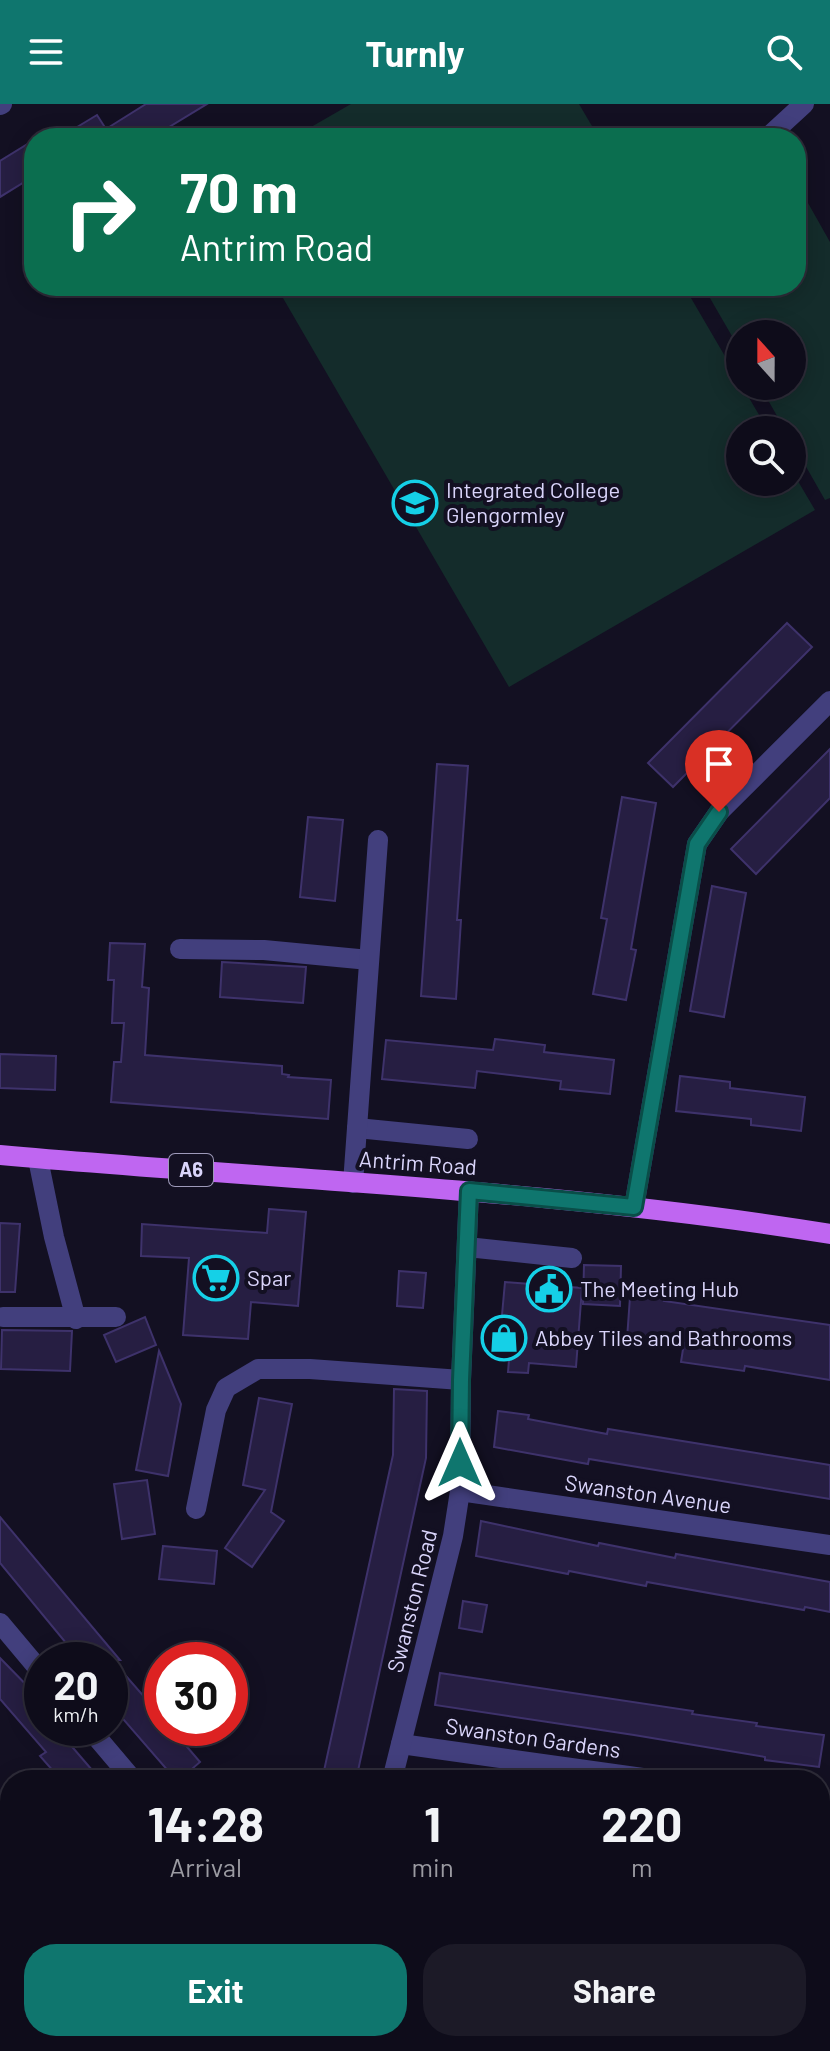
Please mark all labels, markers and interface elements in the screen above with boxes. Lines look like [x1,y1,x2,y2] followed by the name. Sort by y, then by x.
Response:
[24,30,68,74] icon: menu
[762,30,806,74] icon: search
[365,31,465,74] text: Turnly
[180,157,298,224] text: 70 m
[48,160,152,264] icon: right
[180,225,373,268] text: Antrim Road
[726,320,806,400] north arrow
[726,320,806,496] map controls
[726,416,806,496] button: search
[446,476,620,527] place label: Integrated College Glengormley
[391,479,439,527] school or university icon: Integrated College Glengormley
[685,730,753,812] pin
[697,742,741,786] icon: arrive
[358,1145,478,1179] street label: Antrim Road
[169,1154,213,1186] road number: A6
[192,1254,240,1302] supermarket icon: Spar
[247,1264,291,1290] place label: Spar
[525,1265,573,1313] public building icon: The Meeting Hub
[580,1275,739,1301] place label: The Meeting Hub
[480,1314,528,1362] shop icon: Abbey Tiles and Bathrooms
[535,1324,792,1350] place label: Abbey Tiles and Bathrooms
[418,1421,502,1505] position arrow
[563,1468,733,1518] street label: Swanston Avenue
[381,1526,441,1675] street label: Swanston Road
[144,1642,248,1746] speed limit sign: 30
[53,1660,99,1708] text: 20
[53,1702,99,1726] text: km/h
[444,1712,622,1762] street label: Swanston Gardens
[148,1794,264,1852] text: 14:28
[424,1794,441,1852] text: 1
[601,1794,682,1852] text: 220
[169,1851,242,1882] text: Arrival
[412,1851,454,1882] text: min
[631,1851,653,1882] text: m
[24,1944,407,2036] button: Exit
[423,1944,806,2036] button: Share

